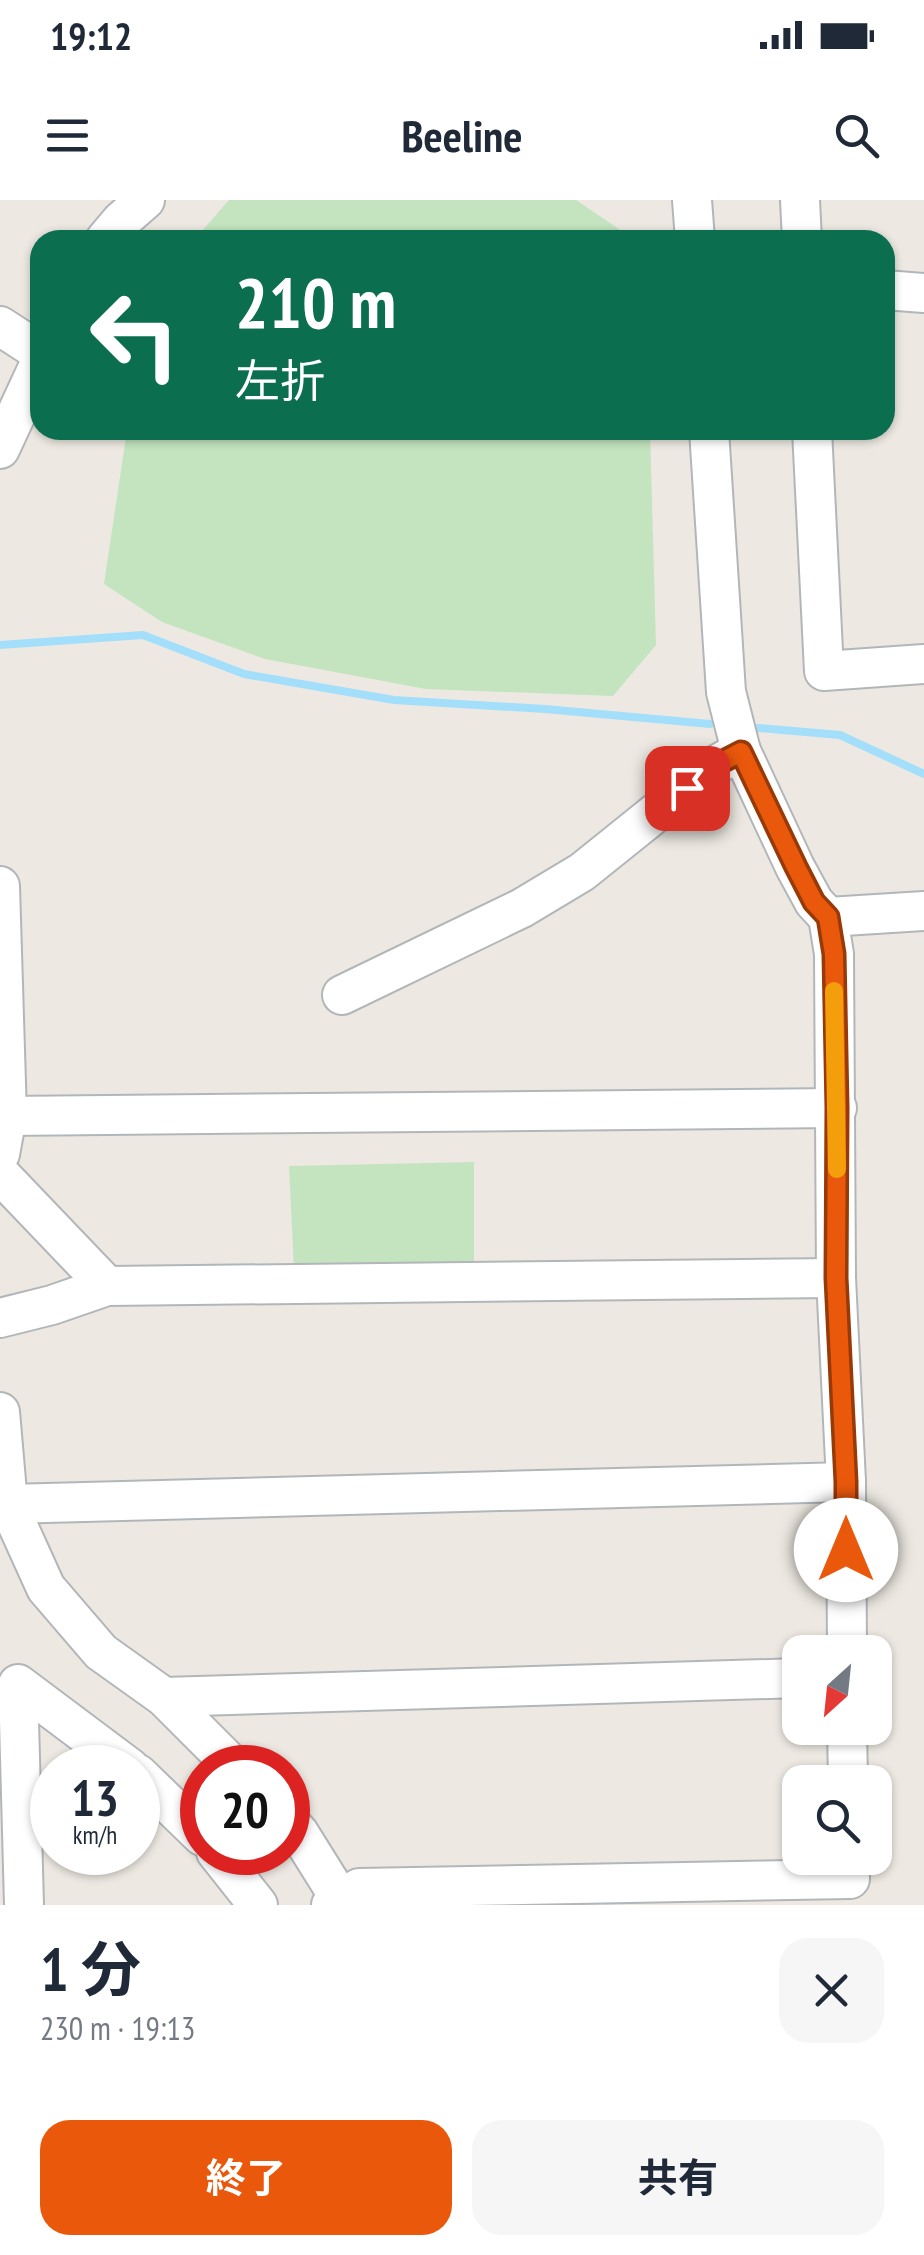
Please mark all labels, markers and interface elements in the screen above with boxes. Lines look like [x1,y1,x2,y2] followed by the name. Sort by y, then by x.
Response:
[50,11,132,60] text: 19:12
[401,106,523,164] text: Beeline
[40,108,95,163] icon: menu
[829,108,884,163] icon: search
[235,257,396,347] text: 210 m
[70,270,200,400] icon: left
[235,351,325,409] text: 左折
[645,746,730,831] pin
[660,761,715,816] icon: arrive
[794,1498,898,1602] position arrow
[782,1635,892,1745] north arrow
[782,1635,892,1875] map controls
[180,1745,310,1875] speed limit sign: 20
[71,1765,119,1830] text: 13
[782,1765,892,1875] button: search
[73,1819,117,1851] text: km/h
[40,1930,141,2008] text: 1 分
[779,1938,884,2043] button: close
[40,2007,195,2049] text: 230 m · 19:13
[40,2120,452,2235] button: 終了
[472,2120,884,2235] button: 共有

